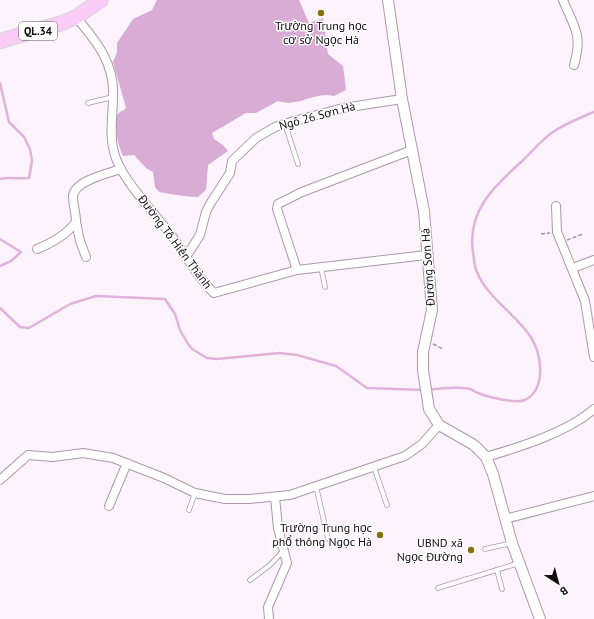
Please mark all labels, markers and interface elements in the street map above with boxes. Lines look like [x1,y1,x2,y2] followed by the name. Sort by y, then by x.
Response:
[316,8,326,18] marker: Trường Trung học cơ sở Ngọc Hà
[275,18,368,47] place label: Trường Trung học cơ sở Ngọc Hà
[19,22,57,40] road number: QL.34
[277,98,357,133] street label: Ngõ 26 Sơn Hà
[135,191,216,292] street label: Đường Tô Hiến Thành
[417,228,438,307] street label: Đường Sơn Hà
[272,520,373,549] place label: Trường Trung học phổ thông Ngọc Hà
[375,530,385,540] marker: Trường Trung học phổ thông Ngọc Hà
[397,535,463,564] place label: UBND xã Ngọc Đường
[466,545,476,555] marker: UBND xã Ngọc Đường
[538,563,578,603] north arrow
[557,584,571,599] text: B

